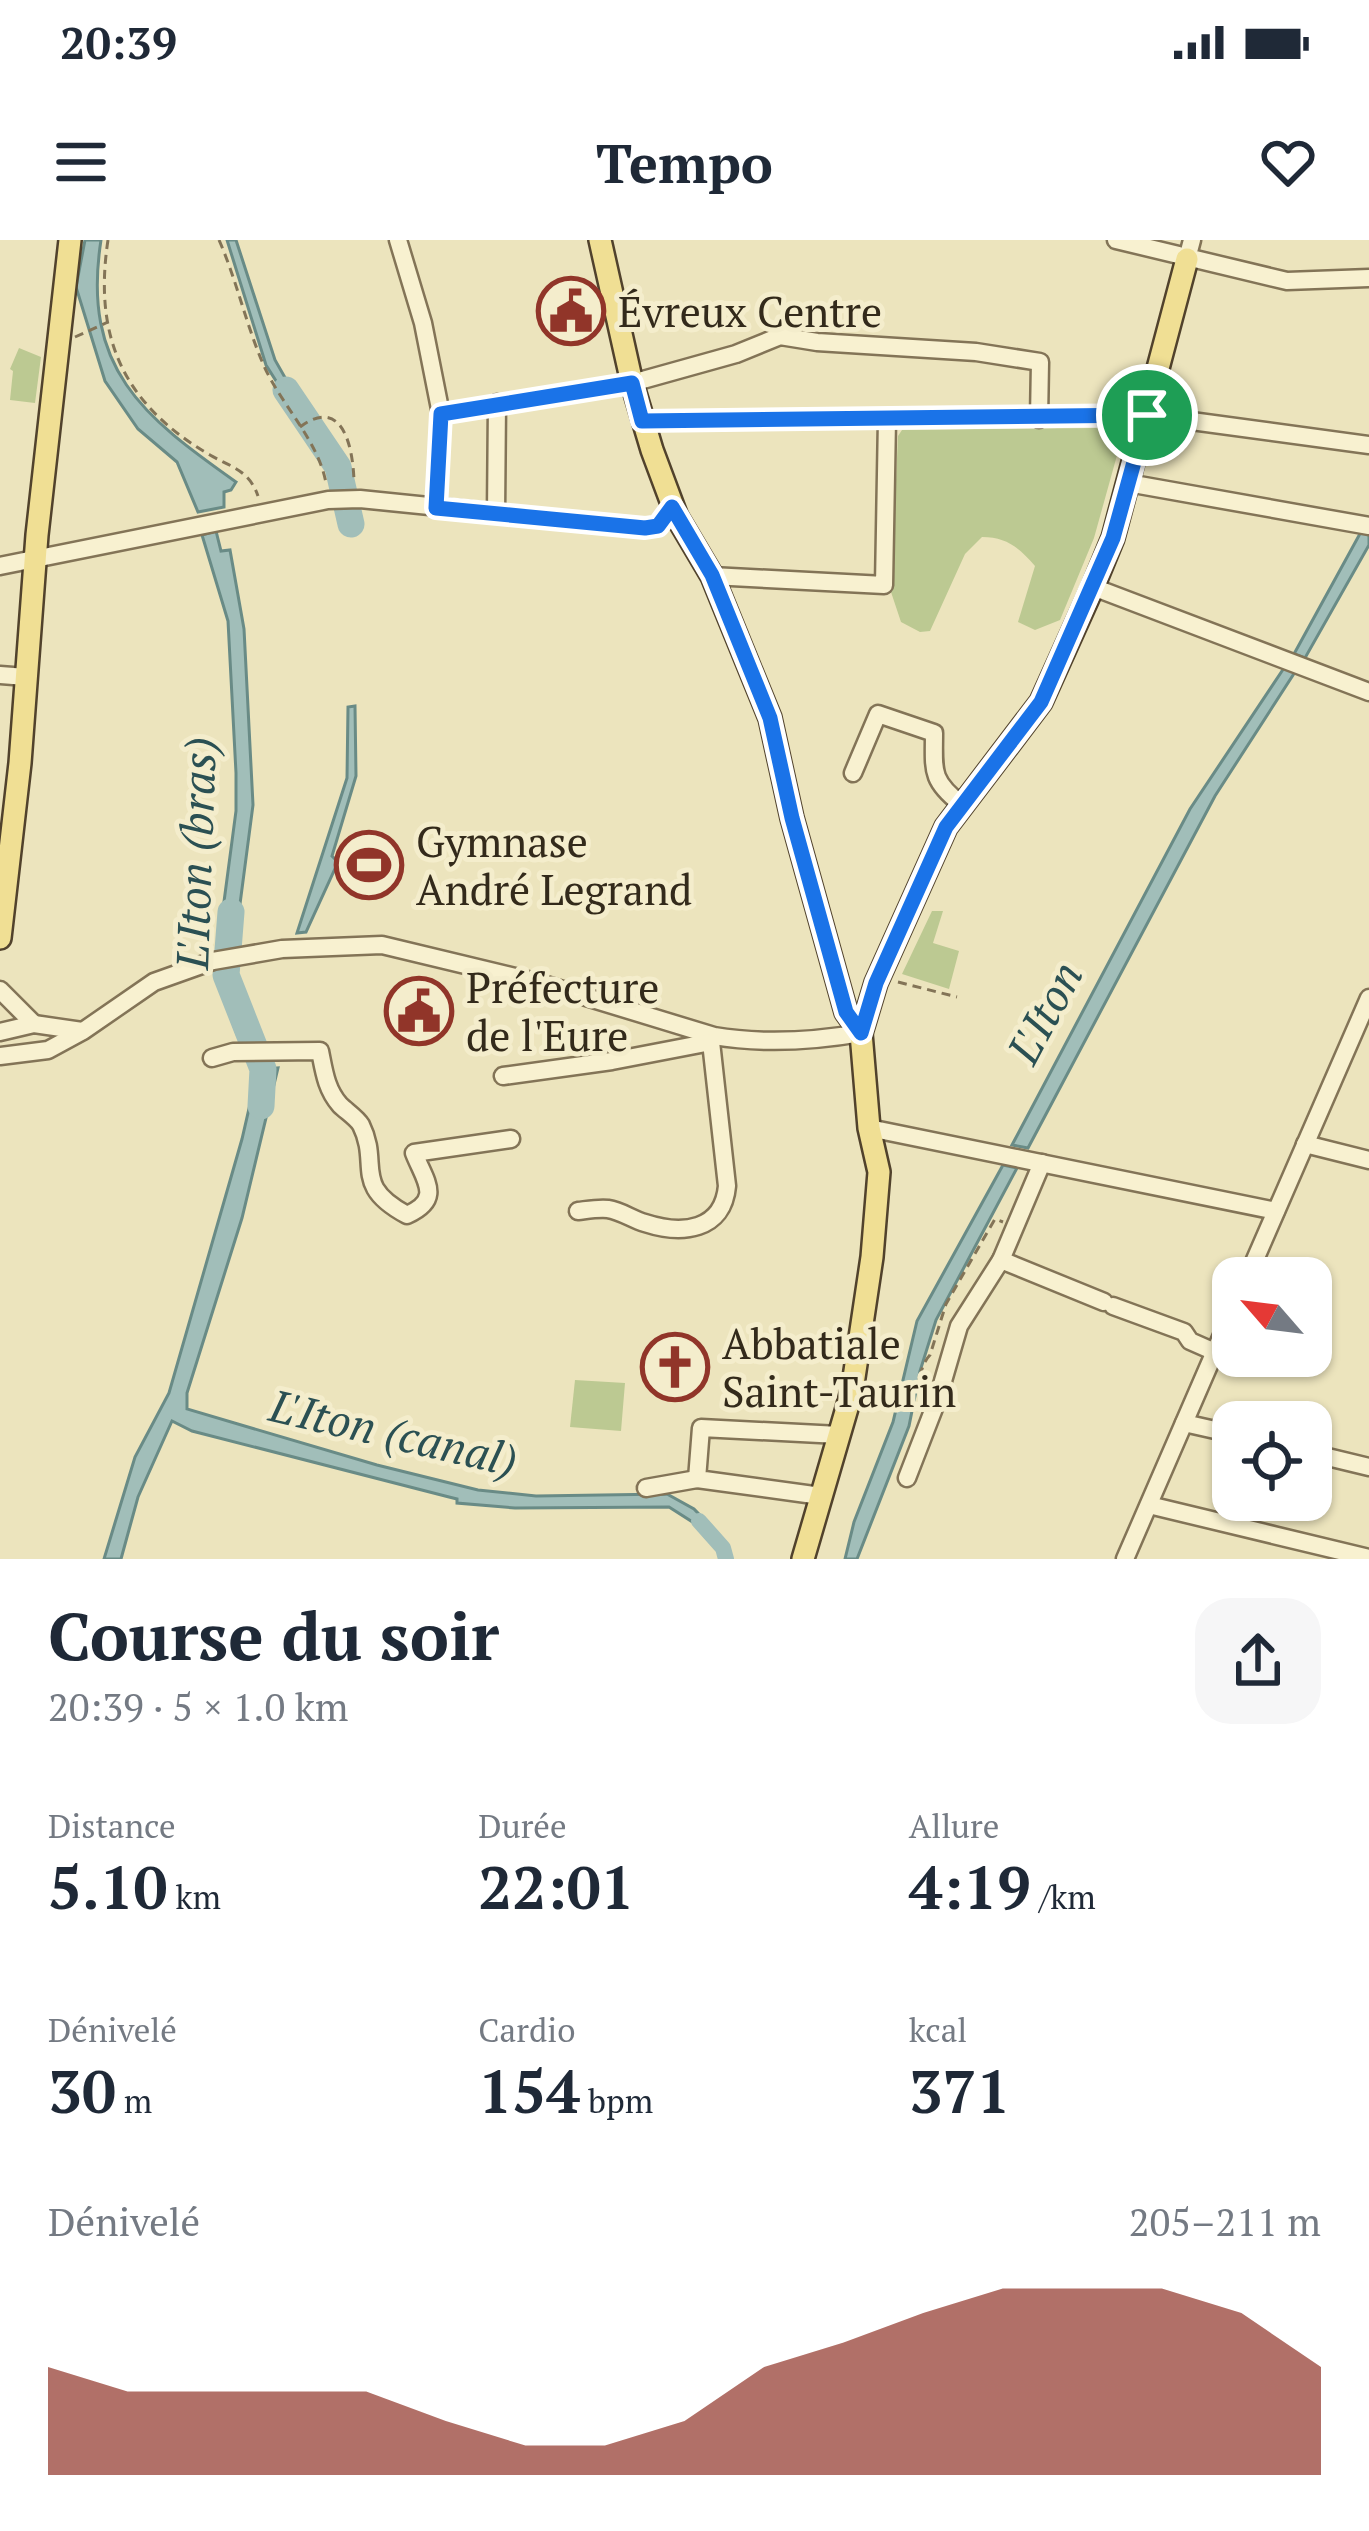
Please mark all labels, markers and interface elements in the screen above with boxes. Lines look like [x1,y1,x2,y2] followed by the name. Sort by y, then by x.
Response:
[60,12,177,72] text: 20:39
[596,127,773,198] text: Tempo
[48,129,114,195] icon: menu
[1255,129,1321,195] icon: heart
[536,276,606,346] public building icon: Évreux Centre
[618,283,882,339] place label: Évreux Centre
[1096,364,1198,466] pin
[1114,382,1180,448] icon: arrive
[161,736,229,971] water label: L'Iton (bras)
[416,813,692,917] place label: Gymnase André Legrand
[334,830,404,900] sports icon: Gymnase André Legrand
[992,951,1096,1074] water label: L'Iton
[466,959,659,1063] place label: Préfecture de l'Eure
[384,976,454,1046] public building icon: Préfecture de l'Eure
[1212,1257,1332,1377] north arrow
[1212,1257,1332,1521] map controls
[722,1315,956,1419] place label: Abbatiale Saint-Taurin
[640,1332,710,1402] church icon: Abbatiale Saint-Taurin
[263,1374,524,1490] water label: L'Iton (canal)
[1212,1401,1332,1521] button: locate
[48,1591,499,1679] text: Course du soir
[1195,1598,1321,1724] button: share
[48,1680,348,1732] text: 20:39 · 5 × 1.0 km
[48,1804,175,1847] text: Distance
[478,1804,567,1847] text: Durée
[909,1804,999,1847] text: Allure
[48,1847,167,1926] text: 5.10
[478,1847,635,1926] text: 22:01
[909,1847,1031,1926] text: 4:19
[167,1875,221,1918] text: km
[1031,1875,1096,1918] text: /km
[48,2008,177,2051] text: Dénivelé
[478,2008,575,2051] text: Cardio
[909,2008,967,2051] text: kcal
[48,2051,116,2130] text: 30
[478,2051,580,2130] text: 154
[909,2051,1010,2130] text: 371
[116,2079,152,2122] text: m
[580,2079,653,2122] text: bpm
[48,2195,200,2247] text: Dénivelé
[1129,2195,1321,2247] text: 205–211 m

